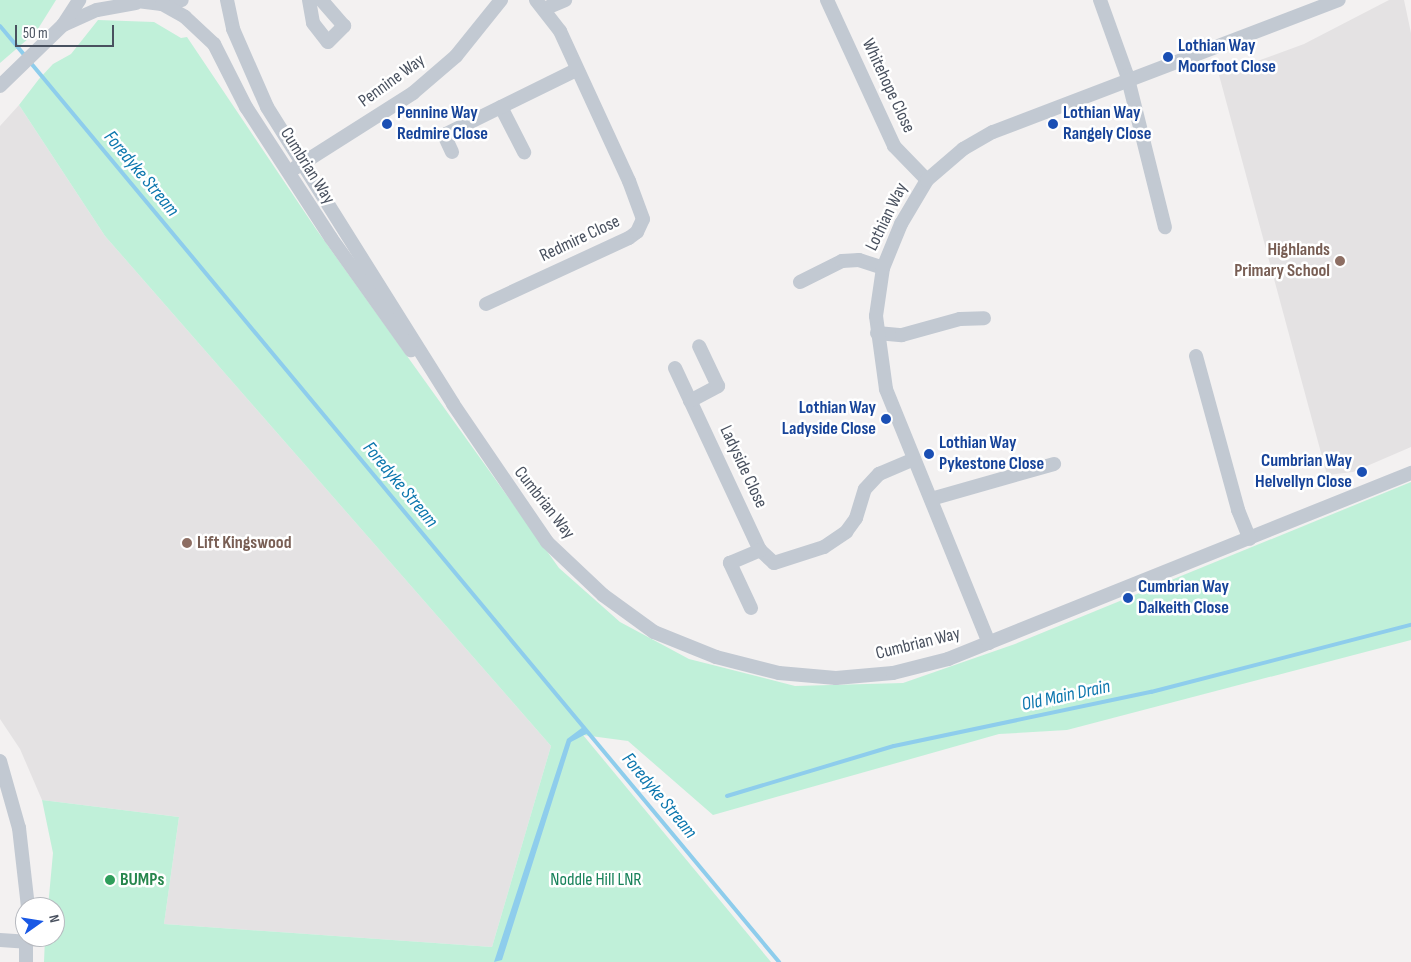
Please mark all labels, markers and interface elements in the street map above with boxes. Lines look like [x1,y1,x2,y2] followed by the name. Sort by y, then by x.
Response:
[18,15,116,47] scale bar
[23,24,48,43] text: 50 m
[857,36,919,136] street label: Whitehope Close
[1178,36,1276,78] place label: Lothian Way Moorfoot Close
[355,50,429,112] street label: Pennine Way
[1162,51,1174,63] marker: Lothian Way Moorfoot Close
[397,103,488,146] place label: Pennine Way Redmire Close
[1063,103,1151,146] place label: Lothian Way Rangely Close
[381,118,393,130] marker: Pennine Way Redmire Close
[1047,118,1059,130] marker: Lothian Way Rangely Close
[275,124,339,208] street label: Cumbrian Way
[99,127,183,221] water label: Foredyke Stream
[861,179,913,255] street label: Lothian Way
[536,211,624,267] street label: Redmire Close
[1234,240,1330,282] place label: Highlands Primary School
[1334,255,1346,267] marker: Highlands Primary School
[782,398,876,440] place label: Lothian Way Ladyside Close
[880,413,892,425] marker: Lothian Way Ladyside Close
[714,422,772,512] street label: Ladyside Close
[939,433,1044,476] place label: Lothian Way Pykestone Close
[358,438,442,532] water label: Foredyke Stream
[923,448,935,460] marker: Lothian Way Pykestone Close
[1255,451,1352,494] place label: Cumbrian Way Helvellyn Close
[509,462,579,544] street label: Cumbrian Way
[1356,466,1368,478] marker: Cumbrian Way Helvellyn Close
[197,532,292,554] place label: Lift Kingswood
[181,537,193,549] marker: Lift Kingswood
[1138,577,1229,620] place label: Cumbrian Way Dalkeith Close
[1122,592,1134,604] marker: Cumbrian Way Dalkeith Close
[874,623,962,665] street label: Cumbrian Way
[1020,676,1112,716] water label: Old Main Drain
[617,749,701,843] water label: Foredyke Stream
[120,869,164,891] place label: BUMPs
[550,869,642,891] park label: Noddle Hill LNR
[104,874,116,886] marker: BUMPs
[15,897,65,947] north arrow
[45,913,63,924] text: N

